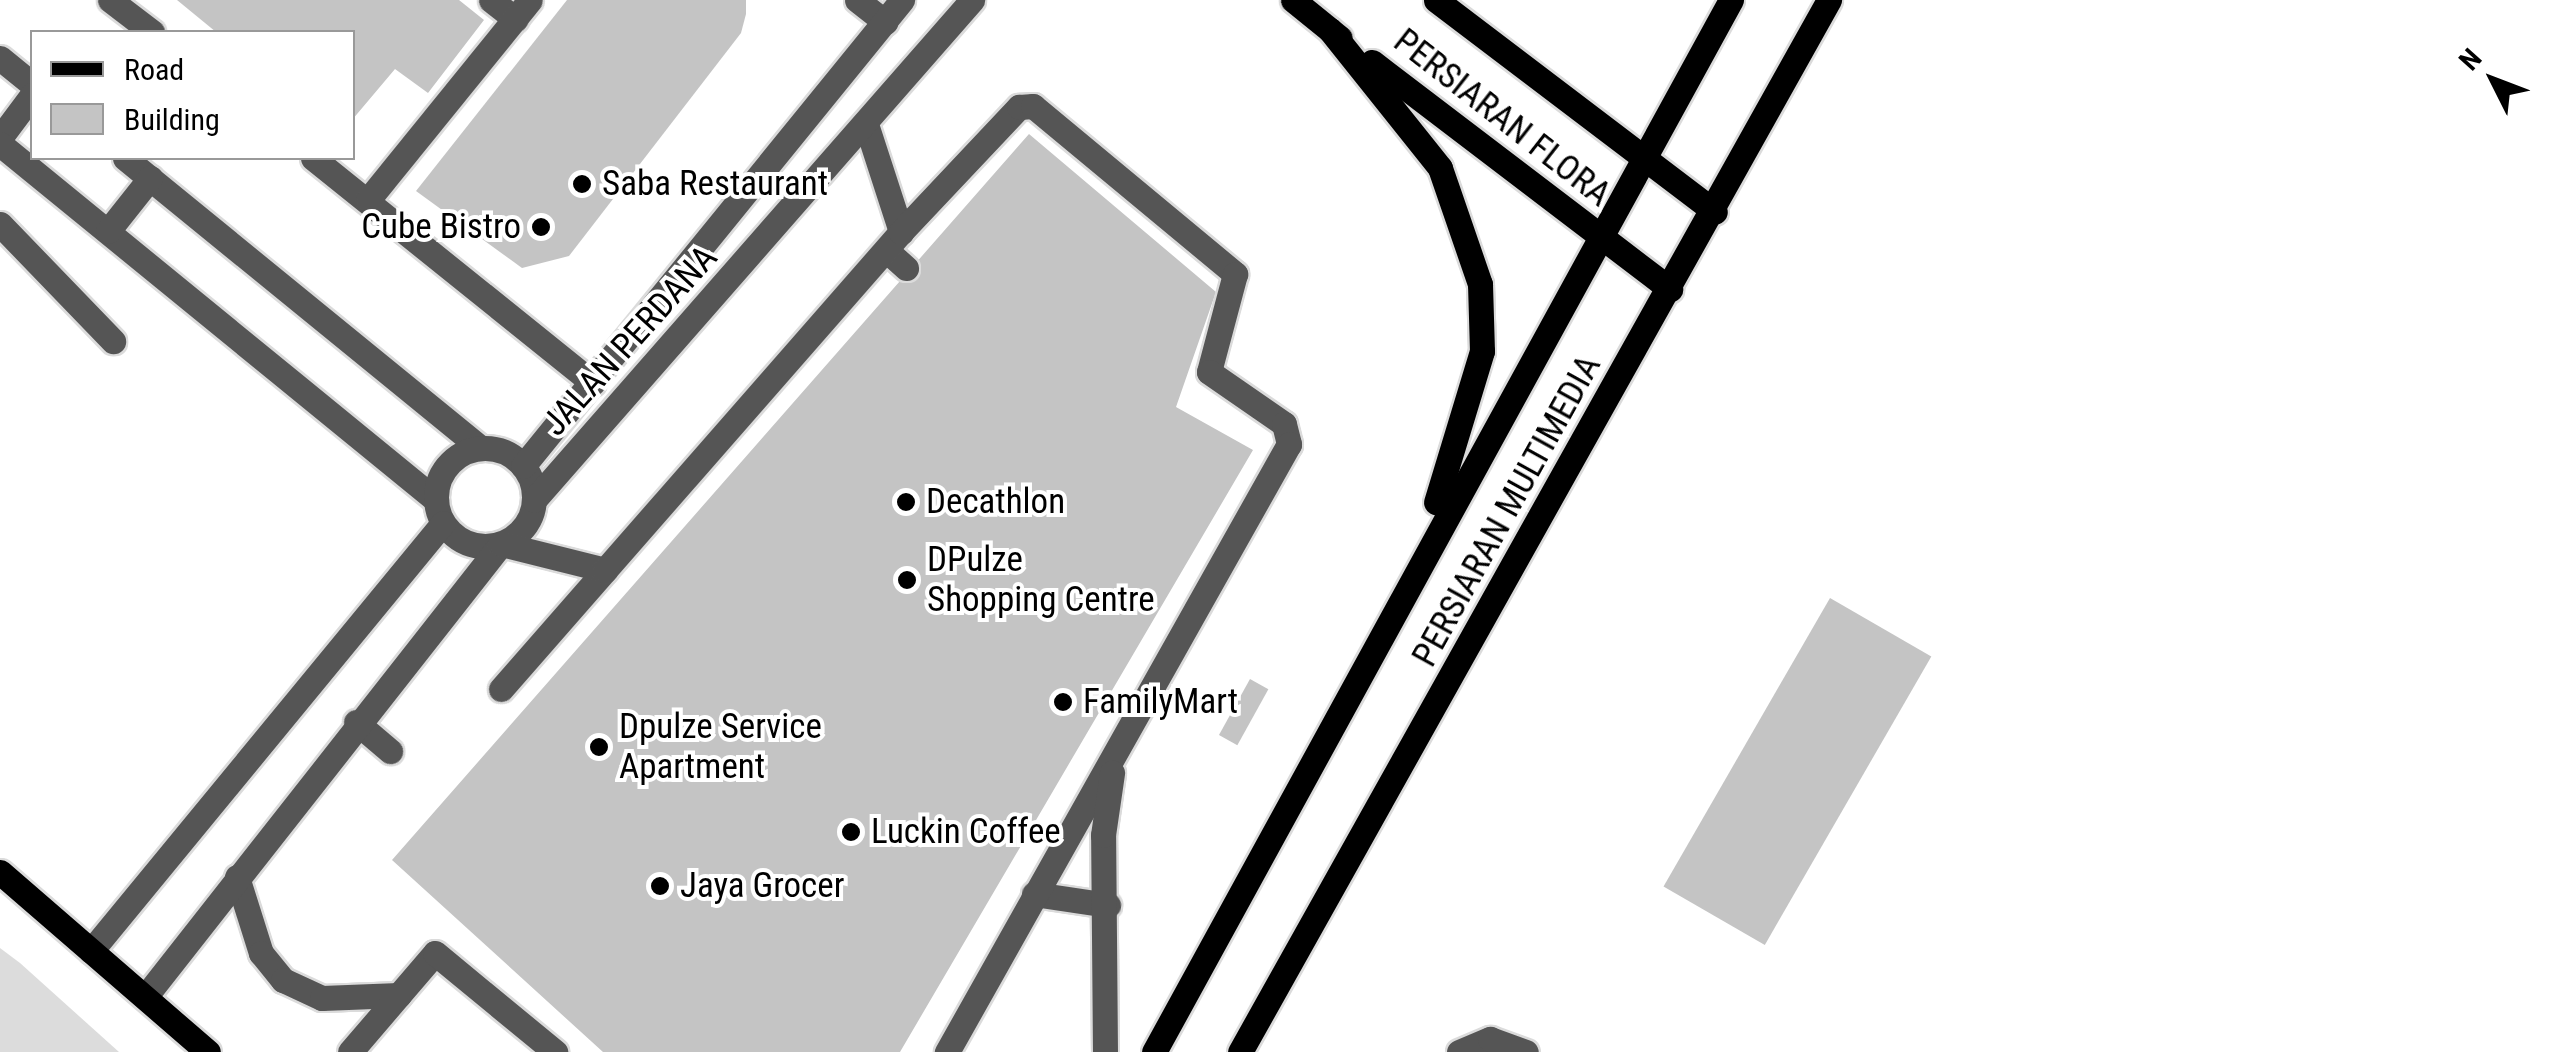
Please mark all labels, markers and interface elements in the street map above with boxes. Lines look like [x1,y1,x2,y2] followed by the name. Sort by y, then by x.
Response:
[1385,20,1619,216] street label: PERSIARAN FLORA
[30,30,355,160] legend
[2443,30,2543,130] north arrow
[2452,42,2488,77] text: N
[124,52,184,87] text: Road
[124,102,220,137] text: Building
[602,163,828,205] place label: Saba Restaurant
[571,173,593,195] marker: Saba Restaurant
[361,206,521,248] place label: Cube Bistro
[530,216,552,238] marker: Cube Bistro
[534,237,726,445] street label: JALAN PERDANA
[1404,348,1610,674] street label: PERSIARAN MULTIMEDIA
[926,481,1065,523] place label: Decathlon
[895,491,917,513] marker: Decathlon
[927,539,1155,621] place label: DPulze Shopping Centre
[896,569,918,591] marker: DPulze Shopping Centre
[1083,681,1238,723] place label: FamilyMart
[1052,691,1074,713] marker: FamilyMart
[619,706,822,788] place label: Dpulze Service Apartment
[588,736,610,758] marker: Dpulze Service Apartment
[871,811,1061,853] place label: Luckin Coffee
[840,821,862,843] marker: Luckin Coffee
[680,865,844,907] place label: Jaya Grocer
[649,875,671,897] marker: Jaya Grocer

